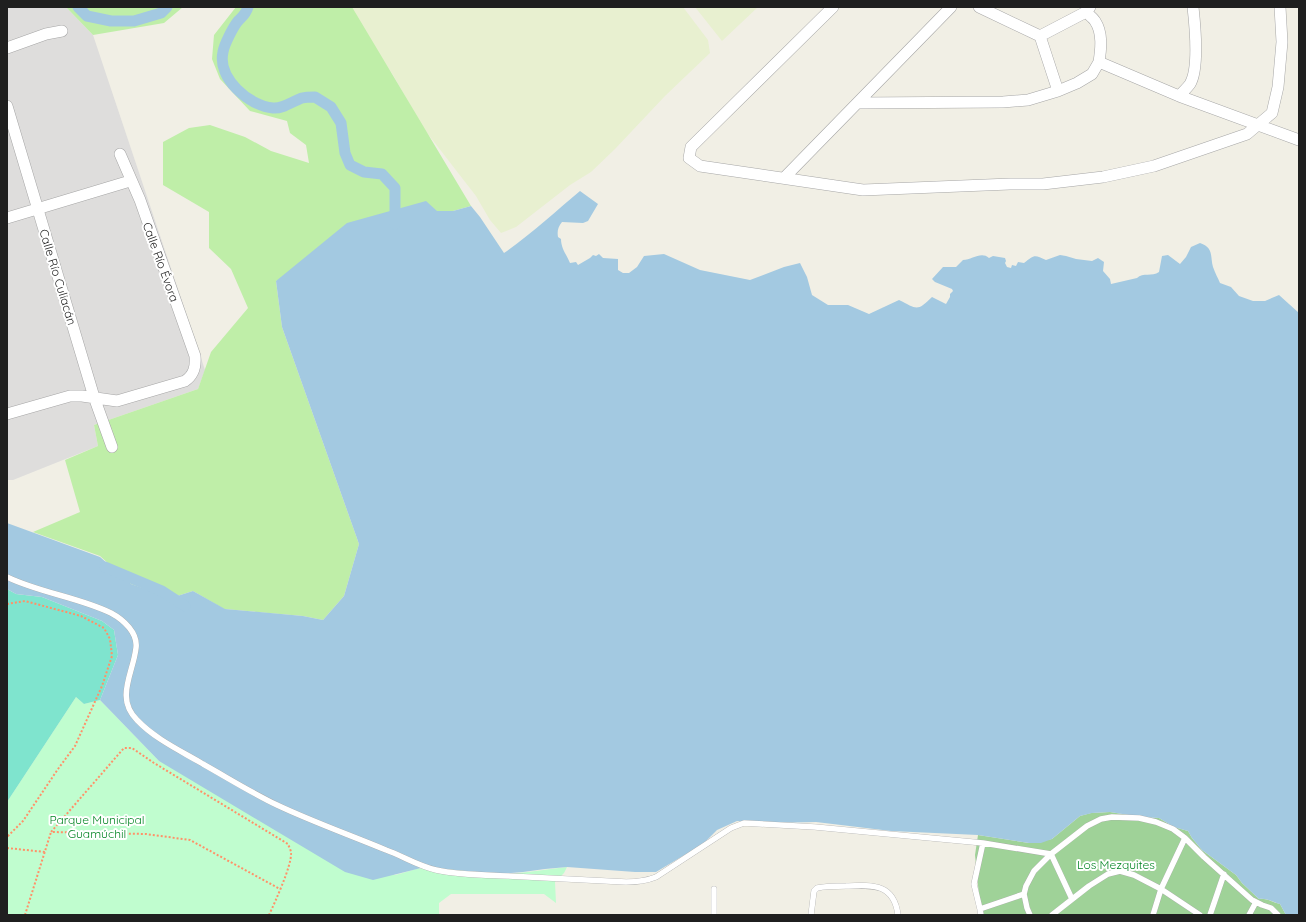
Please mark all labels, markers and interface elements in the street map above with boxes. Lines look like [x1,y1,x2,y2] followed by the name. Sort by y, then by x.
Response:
[140,220,182,304] street label: Calle Río Évora
[36,227,80,327] street label: Calle Río Culiacán
[49,812,145,841] park label: Parque Municipal Guamúchil
[1077,857,1155,872] park label: Los Mezquites

